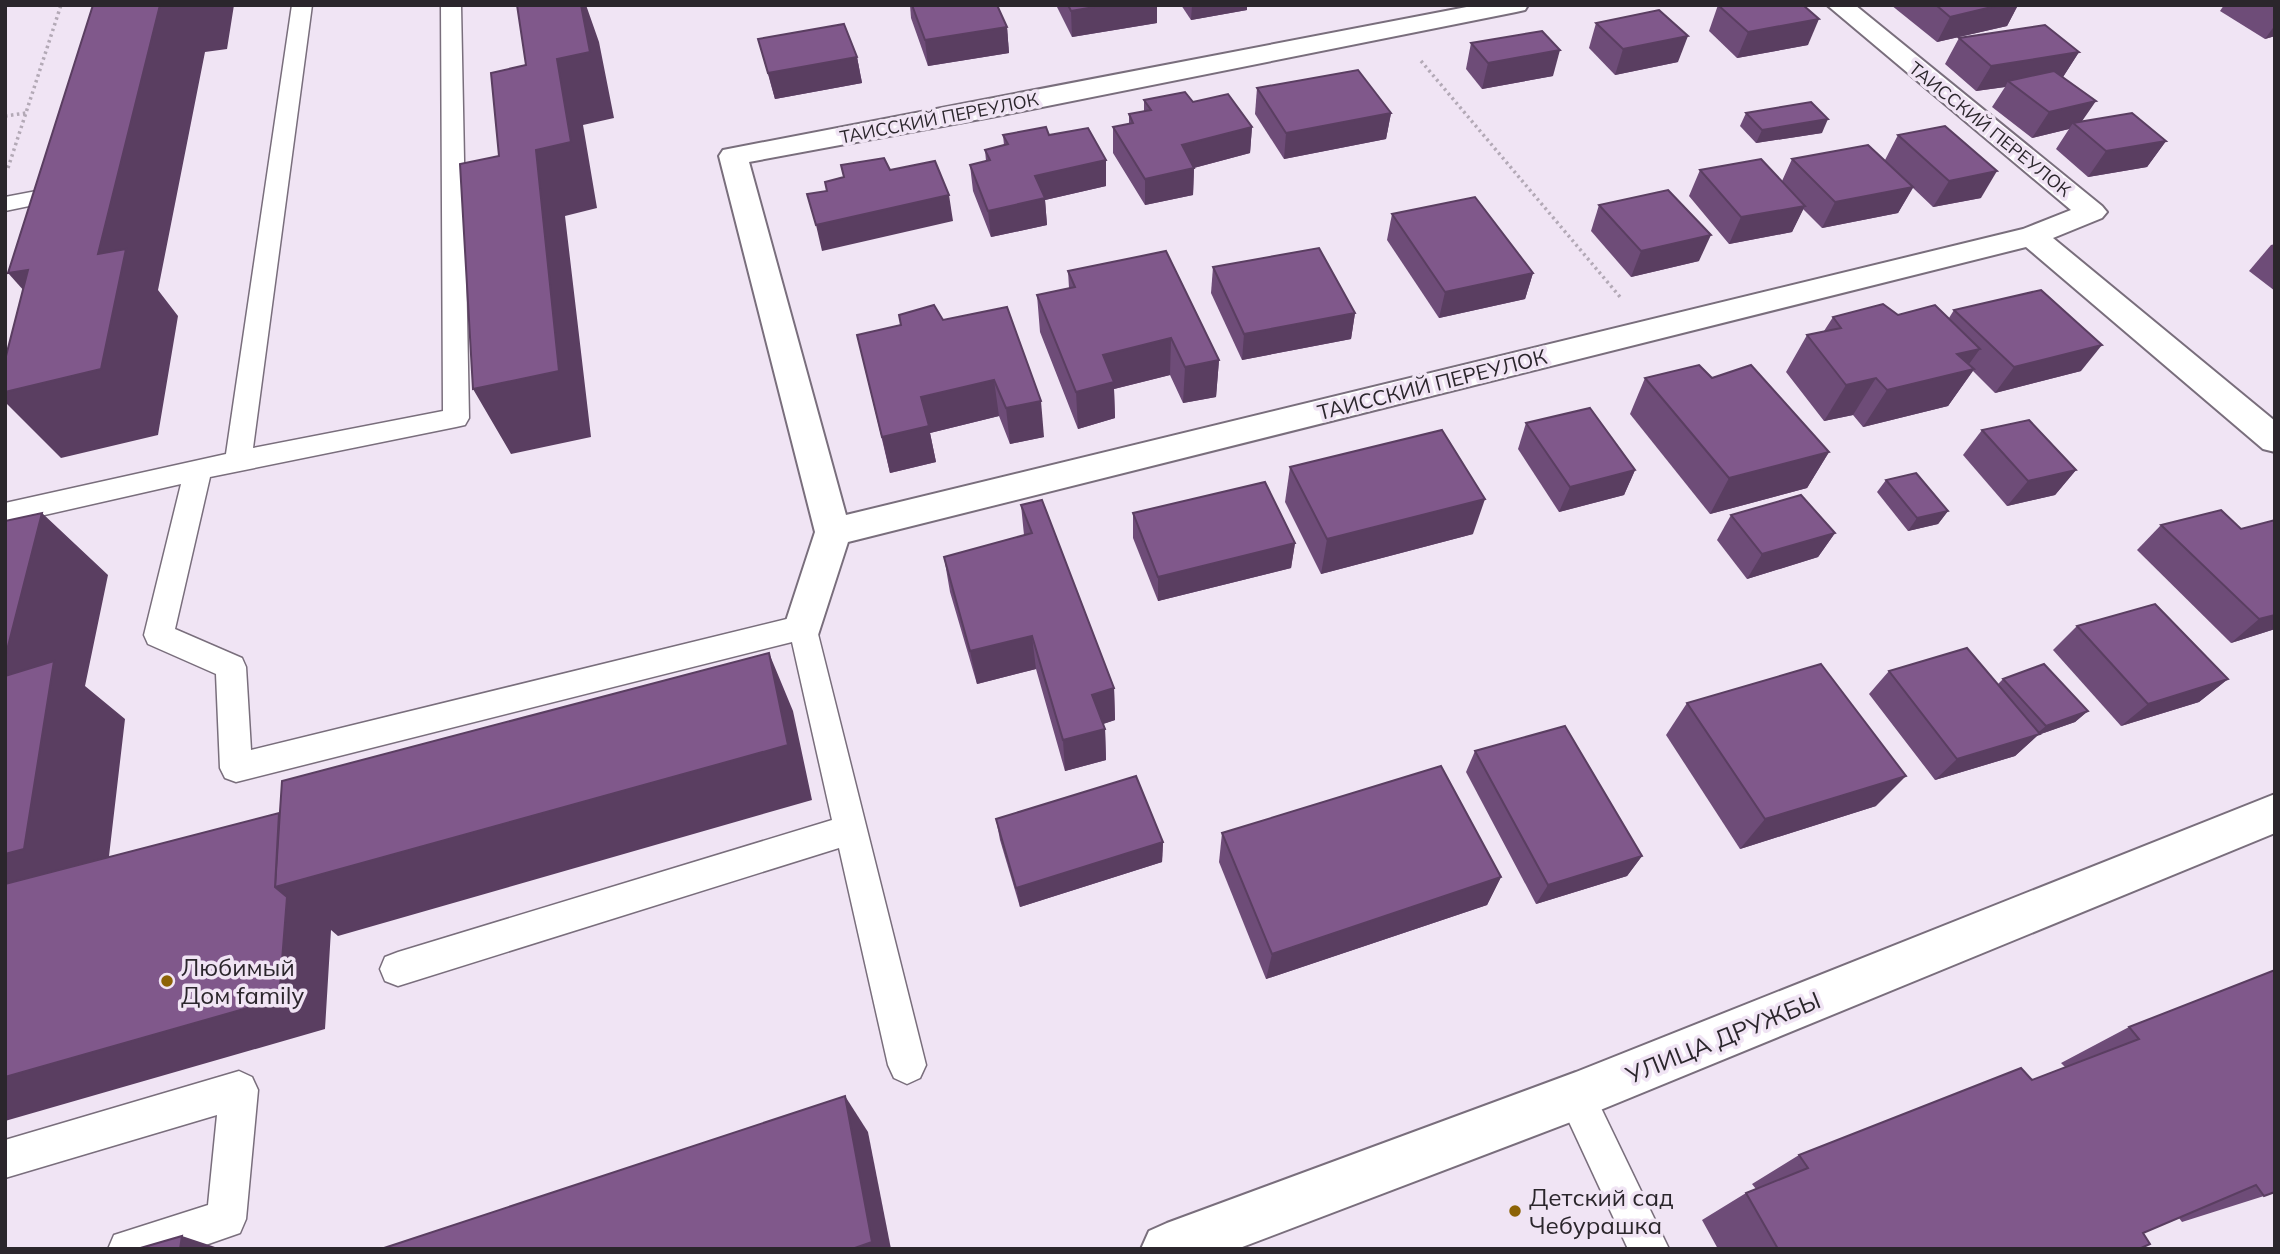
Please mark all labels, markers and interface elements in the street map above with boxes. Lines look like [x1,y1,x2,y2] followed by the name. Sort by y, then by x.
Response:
[1904,57,2076,202] street label: ТАИССКИЙ ПЕРЕУЛОК
[838,87,1040,149] street label: ТАИССКИЙ ПЕРЕУЛОК
[1315,343,1550,425] street label: ТАИССКИЙ ПЕРЕУЛОК
[181,952,304,1010] place label: Любимый Дом family
[159,973,175,989] marker: Любимый Дом family
[1620,984,1825,1090] street label: УЛИЦА ДРУЖБЫ
[1529,1182,1674,1240] place label: Детский сад Чебурашка
[1507,1203,1523,1219] marker: Детский сад Чебурашка

